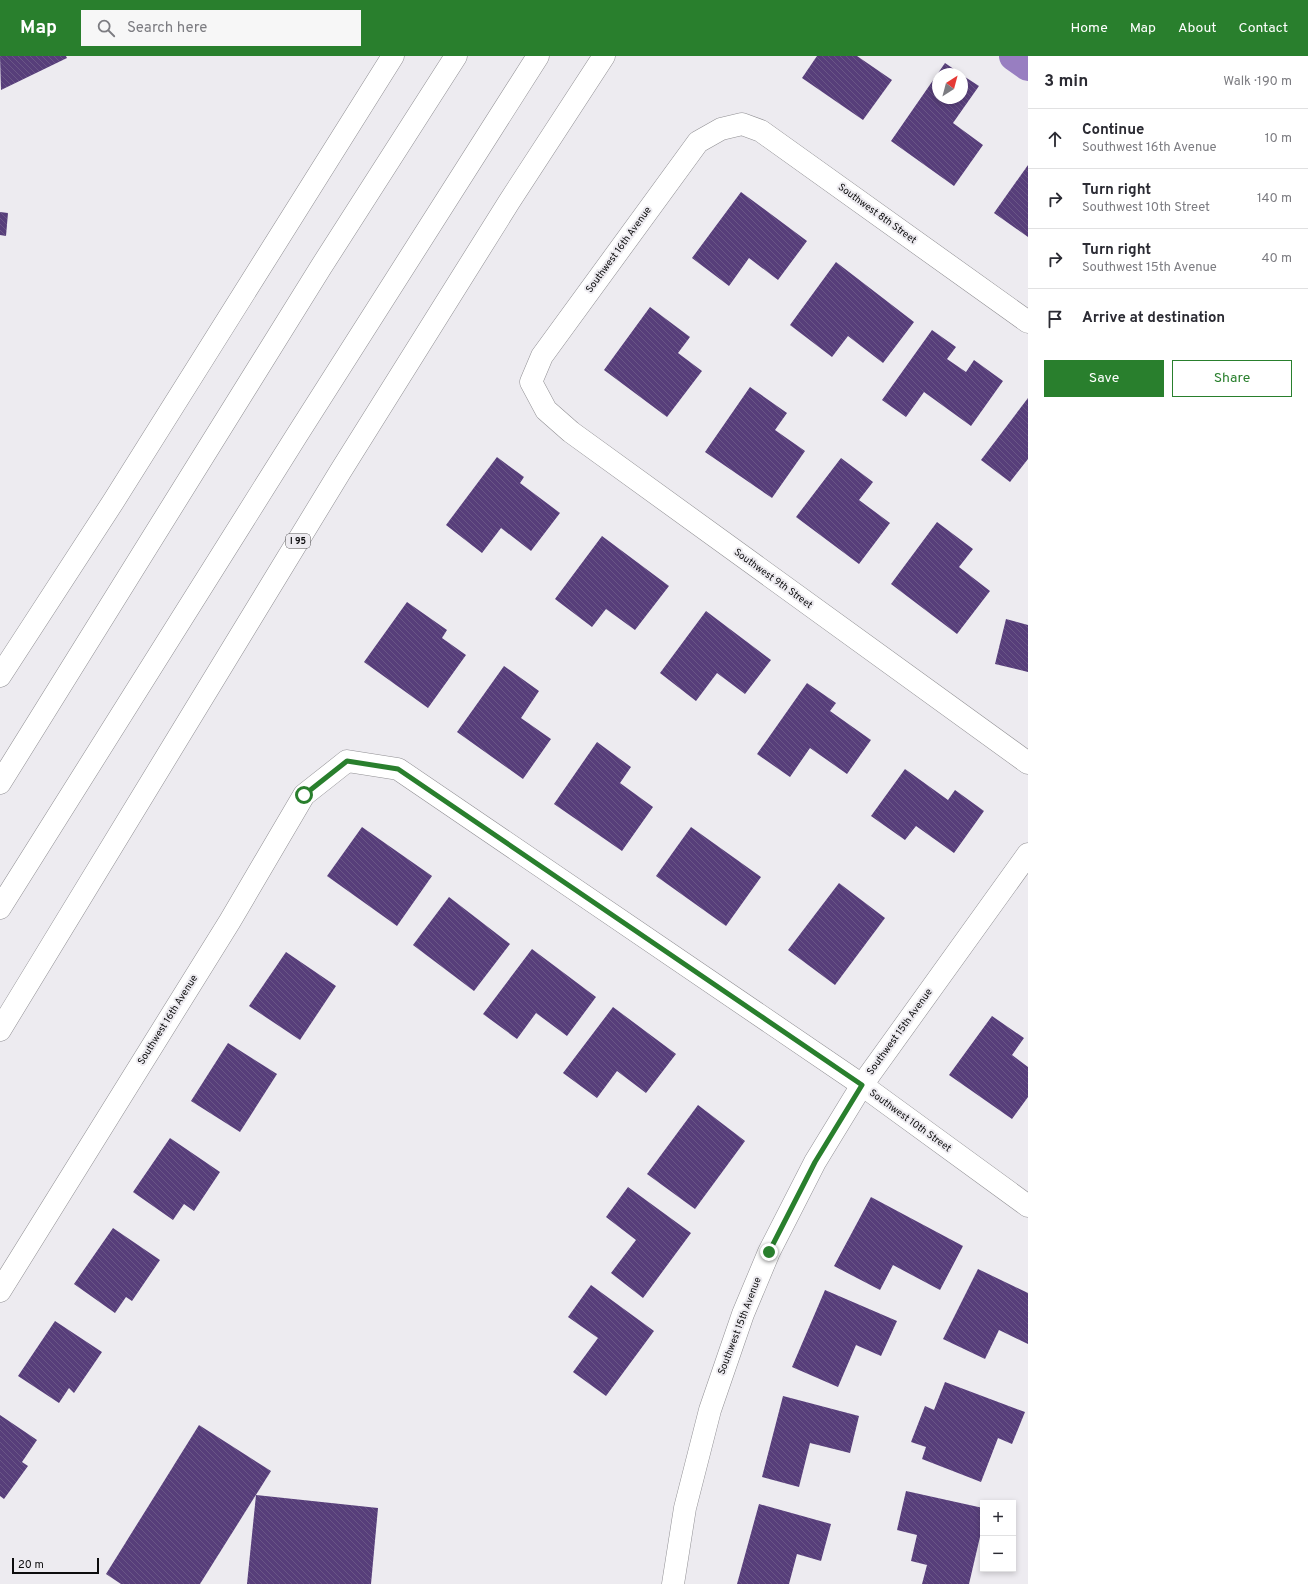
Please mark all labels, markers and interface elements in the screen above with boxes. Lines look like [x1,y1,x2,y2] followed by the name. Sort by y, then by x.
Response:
[81,10,361,46] search box
[20,16,57,40] text: Map
[95,17,117,39] icon: search
[127,19,207,38] text: Search here
[1071,20,1108,37] text: Home
[1130,20,1156,37] text: Map
[1178,20,1217,37] text: About
[1239,20,1288,37] text: Contact
[932,68,968,104] north arrow
[1044,71,1088,93] text: 3 min
[1223,74,1292,90] text: Walk · 190 m
[1082,121,1144,140] text: Continue
[1044,128,1066,150] icon: ahead
[1265,131,1292,147] text: 10 m
[1082,140,1217,156] text: Southwest 16th Avenue
[835,181,919,247] street label: Southwest 8th Street
[1082,181,1151,200] text: Turn right
[1044,188,1066,210] icon: right
[1257,191,1292,207] text: 140 m
[1082,200,1210,216] text: Southwest 10th Street
[583,204,655,296] street label: Southwest 16th Avenue
[1082,241,1151,260] text: Turn right
[1044,248,1066,270] icon: right
[1262,251,1292,267] text: 40 m
[1082,260,1217,276] text: Southwest 15th Avenue
[1044,308,1066,330] icon: arrive
[1082,309,1225,328] text: Arrive at destination
[1044,360,1164,397] button: Save
[1172,360,1292,397] button: Share
[286,534,310,548] road number: I 95
[731,546,815,612] street label: Southwest 9th Street
[295,786,313,804] route start
[135,973,201,1067] street label: Southwest 16th Avenue
[864,986,936,1078] street label: Southwest 15th Avenue
[866,1087,954,1155] street label: Southwest 10th Street
[760,1243,778,1261] route end
[715,1275,765,1377] street label: Southwest 15th Avenue
[980,1500,1016,1572] map controls
[980,1500,1016,1536] button: +
[980,1536,1016,1572] button: −
[12,1556,99,1575] scale bar
[18,1558,44,1572] text: 20 m

